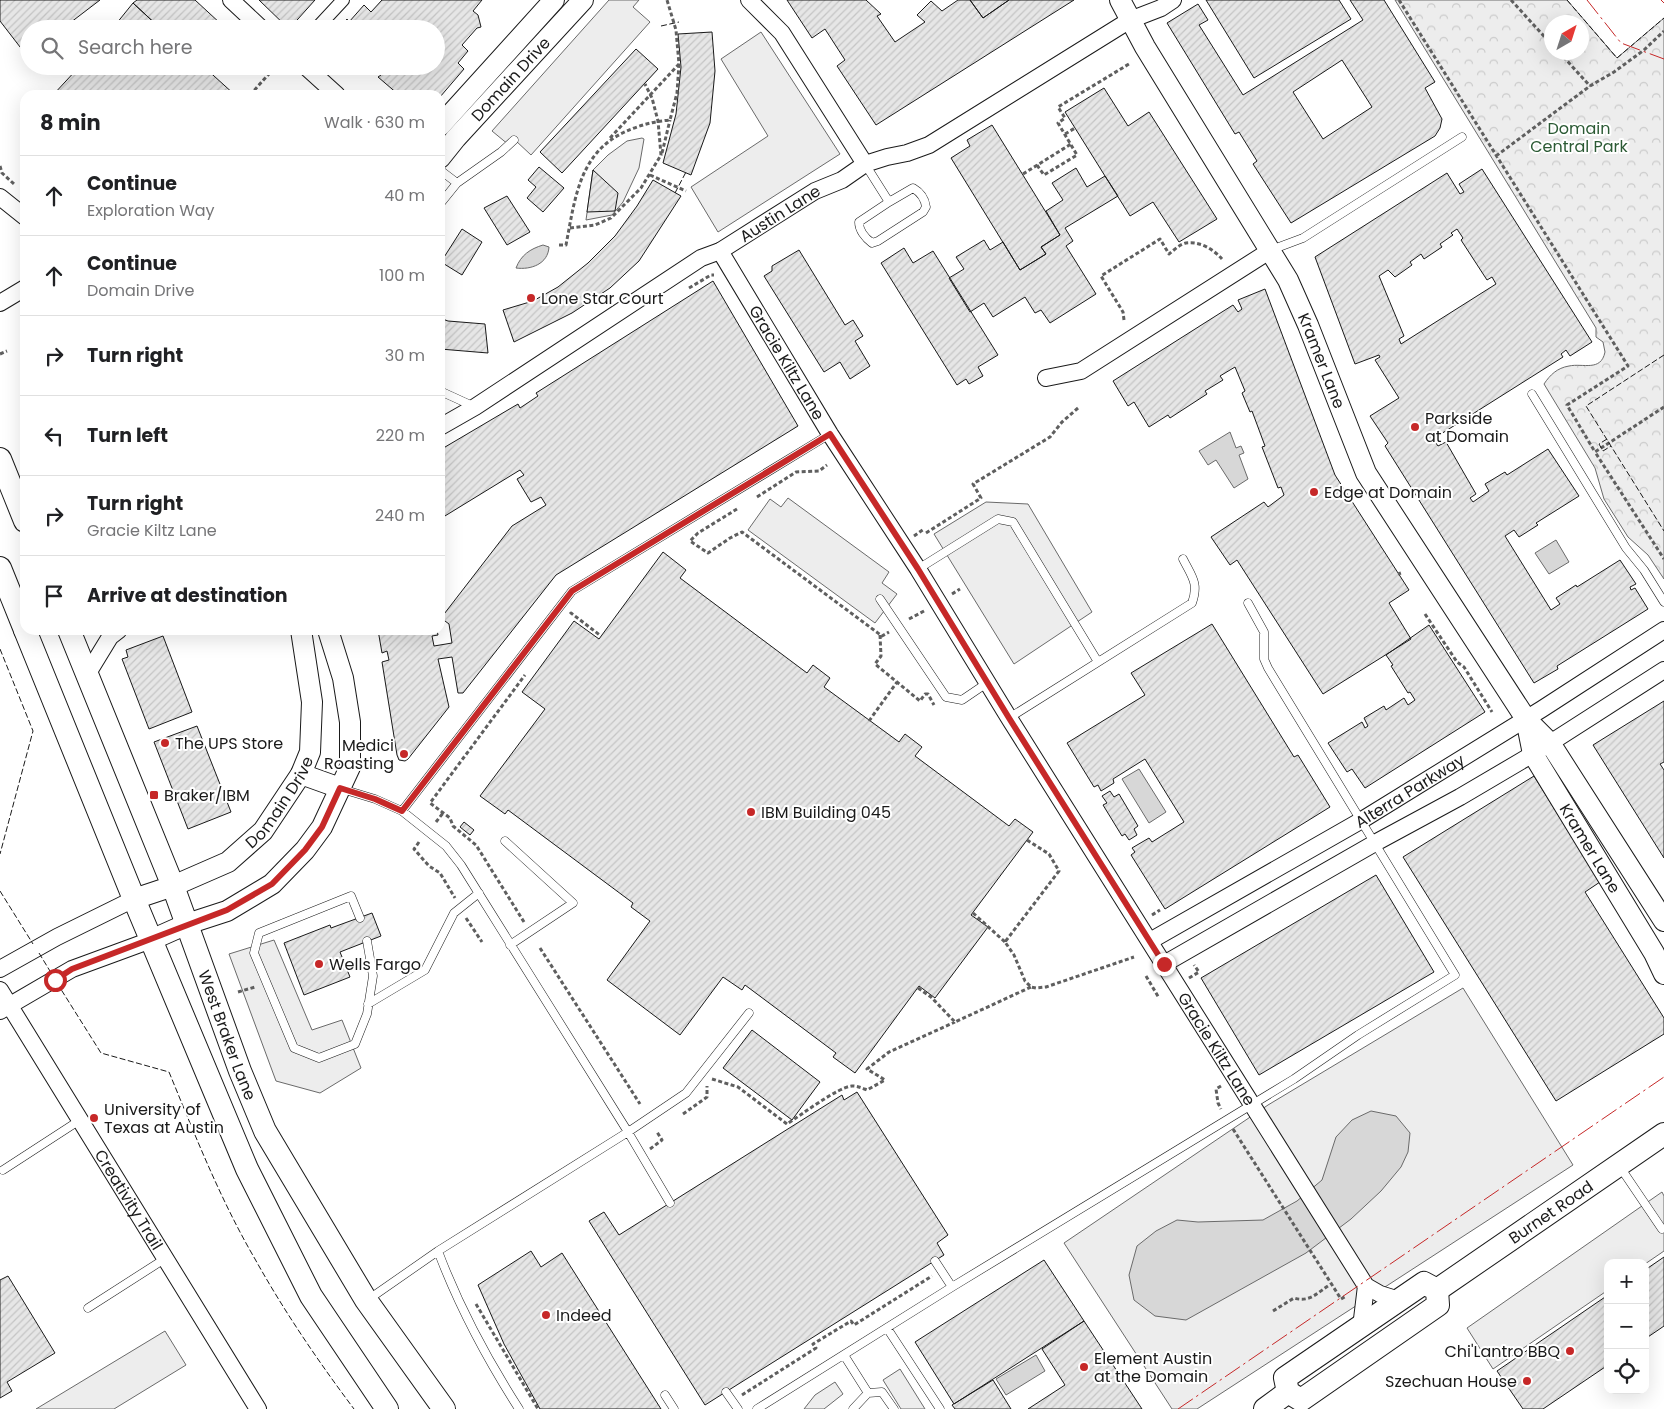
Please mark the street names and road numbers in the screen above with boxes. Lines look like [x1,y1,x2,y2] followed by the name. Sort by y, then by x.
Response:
[466,32,556,127] street label: Domain Drive
[735,179,825,248] street label: Austin Lane
[743,301,830,424] street label: Gracie Kiltz Lane
[1292,309,1351,412] street label: Kramer Lane
[1351,749,1469,834] street label: Alterra Parkway
[240,753,319,854] street label: Domain Drive
[1554,799,1626,898] street label: Kramer Lane
[192,967,262,1104] street label: West Braker Lane
[1172,988,1261,1110] street label: Gracie Kiltz Lane
[89,1145,168,1254] street label: Creativity Trail
[1504,1175,1598,1249] street label: Burnet Road

